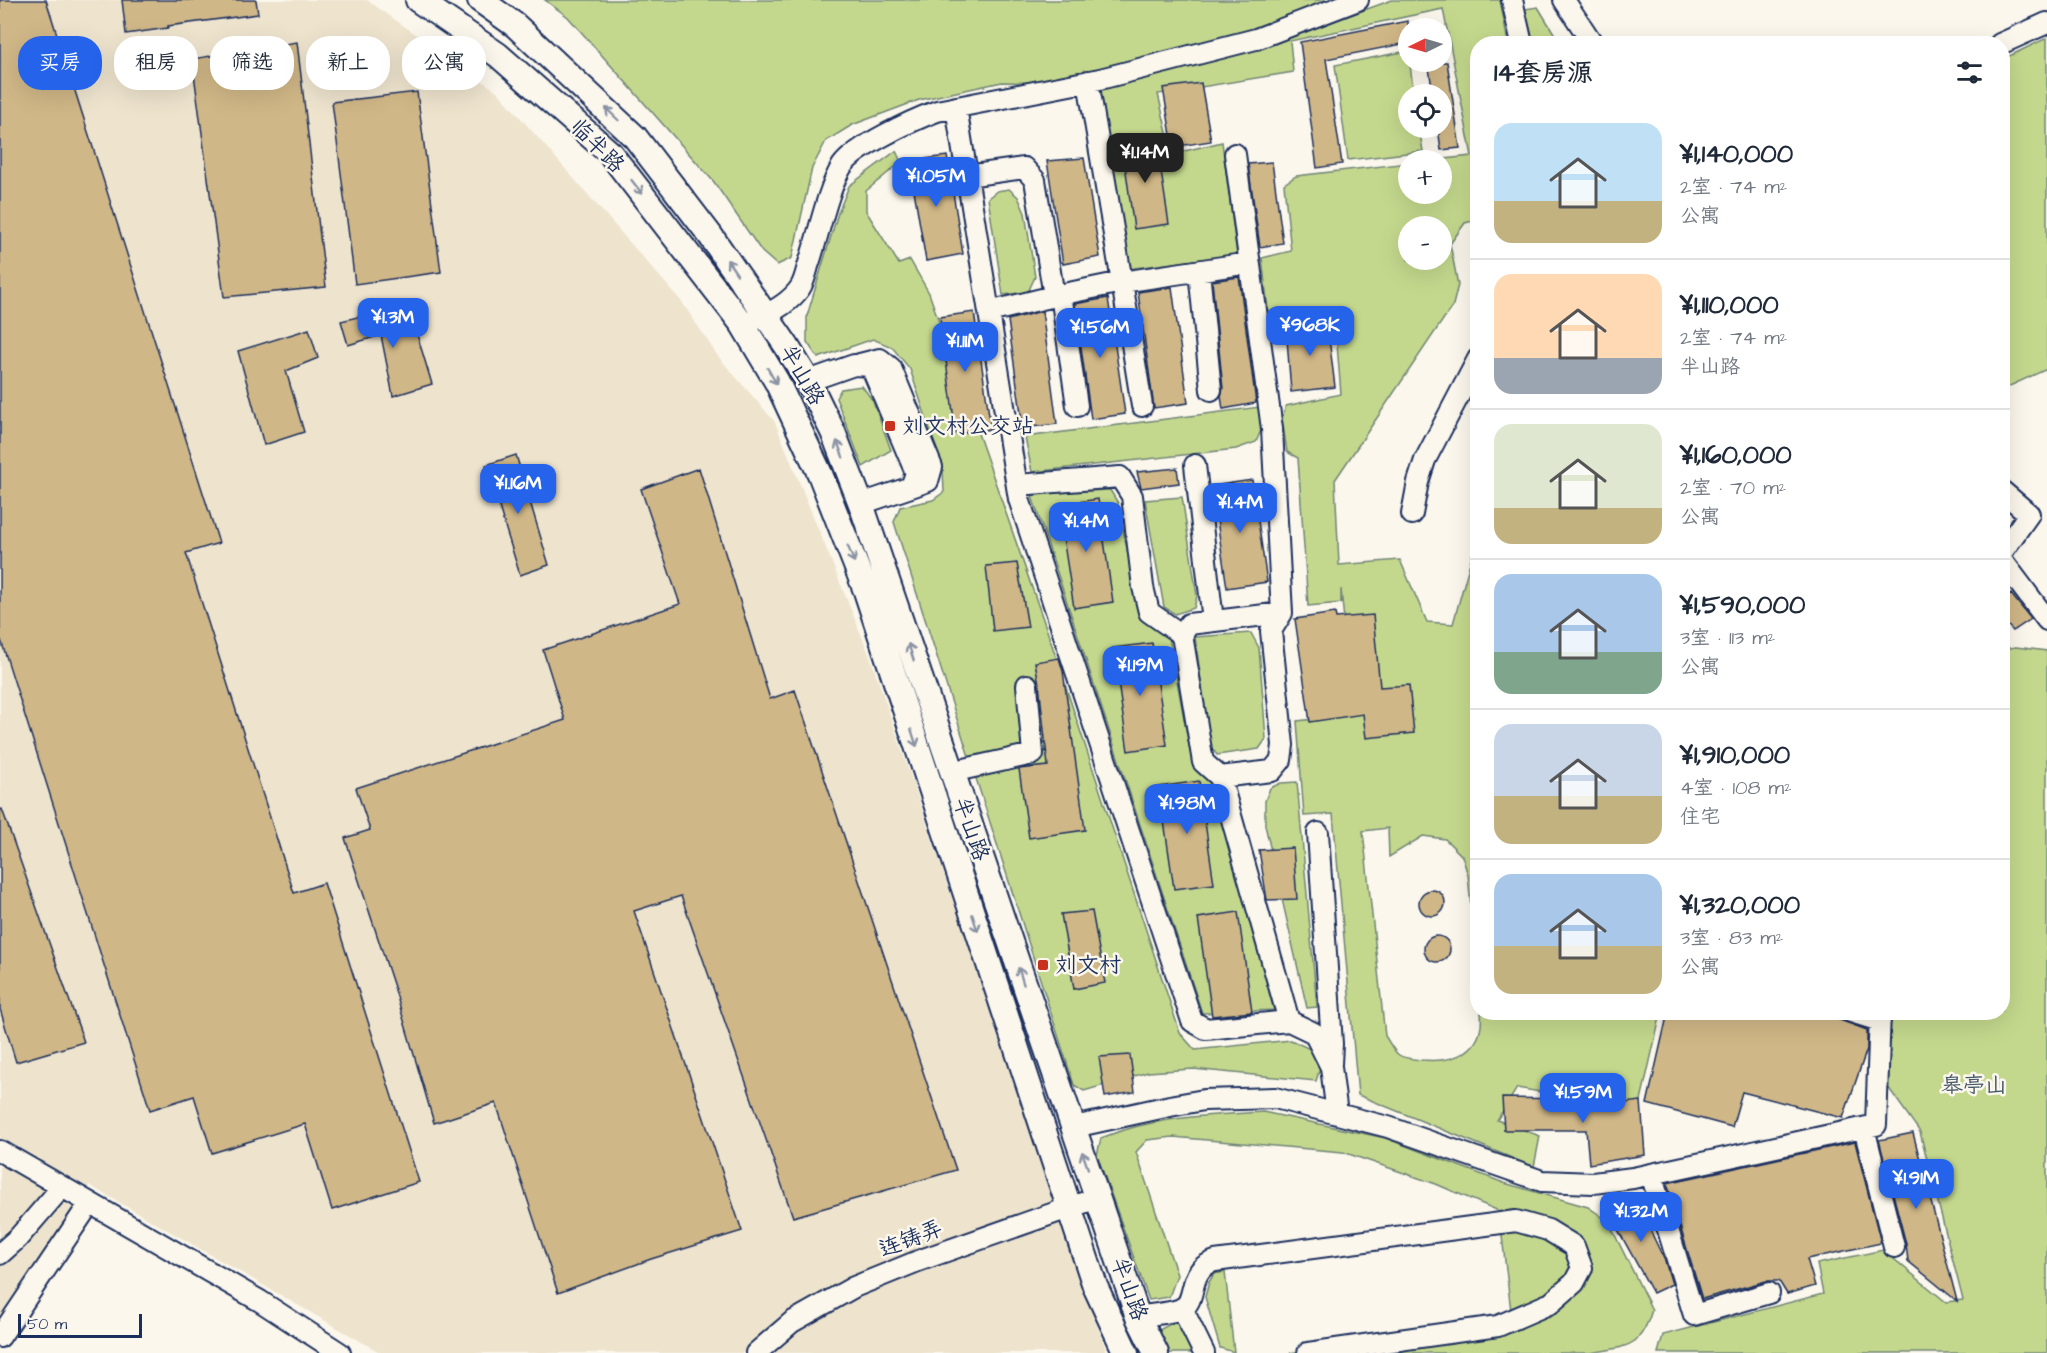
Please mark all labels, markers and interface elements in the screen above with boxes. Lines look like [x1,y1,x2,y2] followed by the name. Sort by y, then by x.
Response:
[1398,18,1452,72] north arrow
[1398,18,1452,270] map controls
[18,36,102,90] chip: 买房
[114,36,198,90] chip: 租房
[210,36,294,90] chip: 筛选
[306,36,390,90] chip: 新上
[402,36,486,90] chip: 公寓
[1494,55,1593,91] text: 14套房源
[1953,56,1986,89] icon: filters
[1398,84,1452,138] button: locate
[604,107,619,122] one-way arrow
[563,112,631,180] street label: 临半路
[1096,133,1194,184] pin: ¥1.14M
[1680,136,1793,172] text: ¥1,140,000
[1121,138,1169,166] text: ¥1.14M
[1542,147,1614,219] icon: home
[1398,150,1452,204] button: +
[887,157,985,208] pin: ¥1.05M
[906,162,966,190] text: ¥1.05M
[1680,173,1787,201] text: 2室 · 74 m²
[630,179,643,195] one-way arrow
[1680,202,1720,230] text: 公寓
[1398,216,1452,270] button: −
[726,259,738,276] one-way arrow
[1680,287,1779,323] text: ¥1,110,000
[351,298,435,349] pin: ¥1.3M
[1542,298,1614,370] icon: home
[372,303,414,331] text: ¥1.3M
[1268,306,1352,357] pin: ¥968K
[1051,308,1149,359] pin: ¥1.56M
[1280,311,1340,339] text: ¥968K
[1070,313,1130,341] text: ¥1.56M
[916,322,1014,373] pin: ¥1.11M
[1680,324,1787,352] text: 2室 · 74 m²
[946,327,984,355] text: ¥1.11M
[772,339,832,411] street label: 半山路
[1680,353,1740,381] text: 半山路
[767,367,779,384] one-way arrow
[902,411,1034,442] place label: 刘文村公交站
[883,419,897,433] marker: 刘文村公交站
[1680,437,1792,473] text: ¥1,160,000
[834,440,845,459] one-way arrow
[1542,448,1614,520] icon: home
[469,464,567,515] pin: ¥1.16M
[494,469,542,497] text: ¥1.16M
[1680,474,1786,502] text: 2室 · 70 m²
[1198,483,1282,534] pin: ¥1.4M
[1217,488,1263,516] text: ¥1.4M
[1044,502,1128,553] pin: ¥1.4M
[1680,503,1720,531] text: 公寓
[1063,507,1109,535] text: ¥1.4M
[847,544,858,562] one-way arrow
[1680,587,1805,623] text: ¥1,590,000
[1542,598,1614,670] icon: home
[1680,624,1775,652] text: 3室 · 113 m²
[905,643,916,662] one-way arrow
[1091,646,1189,697] pin: ¥1.19M
[1117,651,1163,679] text: ¥1.19M
[1680,653,1720,681] text: 公寓
[910,728,921,747] one-way arrow
[1680,737,1790,773] text: ¥1,910,000
[1542,748,1614,820] icon: home
[1680,774,1792,802] text: 4室 · 108 m²
[1138,784,1236,835] pin: ¥1.98M
[1159,789,1215,817] text: ¥1.98M
[946,793,996,865] street label: 半山路
[1680,803,1720,831] text: 住宅
[1680,887,1800,923] text: ¥1,320,000
[1542,898,1614,970] icon: home
[971,913,982,932] one-way arrow
[1680,924,1783,952] text: 3室 · 83 m²
[1055,950,1121,981] place label: 刘文村
[1680,953,1720,981] text: 公寓
[1036,958,1050,972] marker: 刘文村
[1015,967,1026,986] one-way arrow
[1941,1070,2007,1101] park label: 皋亭山
[1534,1073,1632,1124] pin: ¥1.59M
[1554,1078,1612,1106] text: ¥1.59M
[1078,1151,1089,1170] one-way arrow
[1867,1159,1965,1210] pin: ¥1.91M
[1893,1164,1939,1192] text: ¥1.91M
[1592,1192,1690,1243] pin: ¥1.32M
[1614,1197,1668,1225] text: ¥1.32M
[875,1213,947,1265] street label: 连铸弄
[1103,1253,1155,1325] street label: 半山路
[18,1311,142,1338] scale bar
[27,1313,67,1335] text: 50 m

